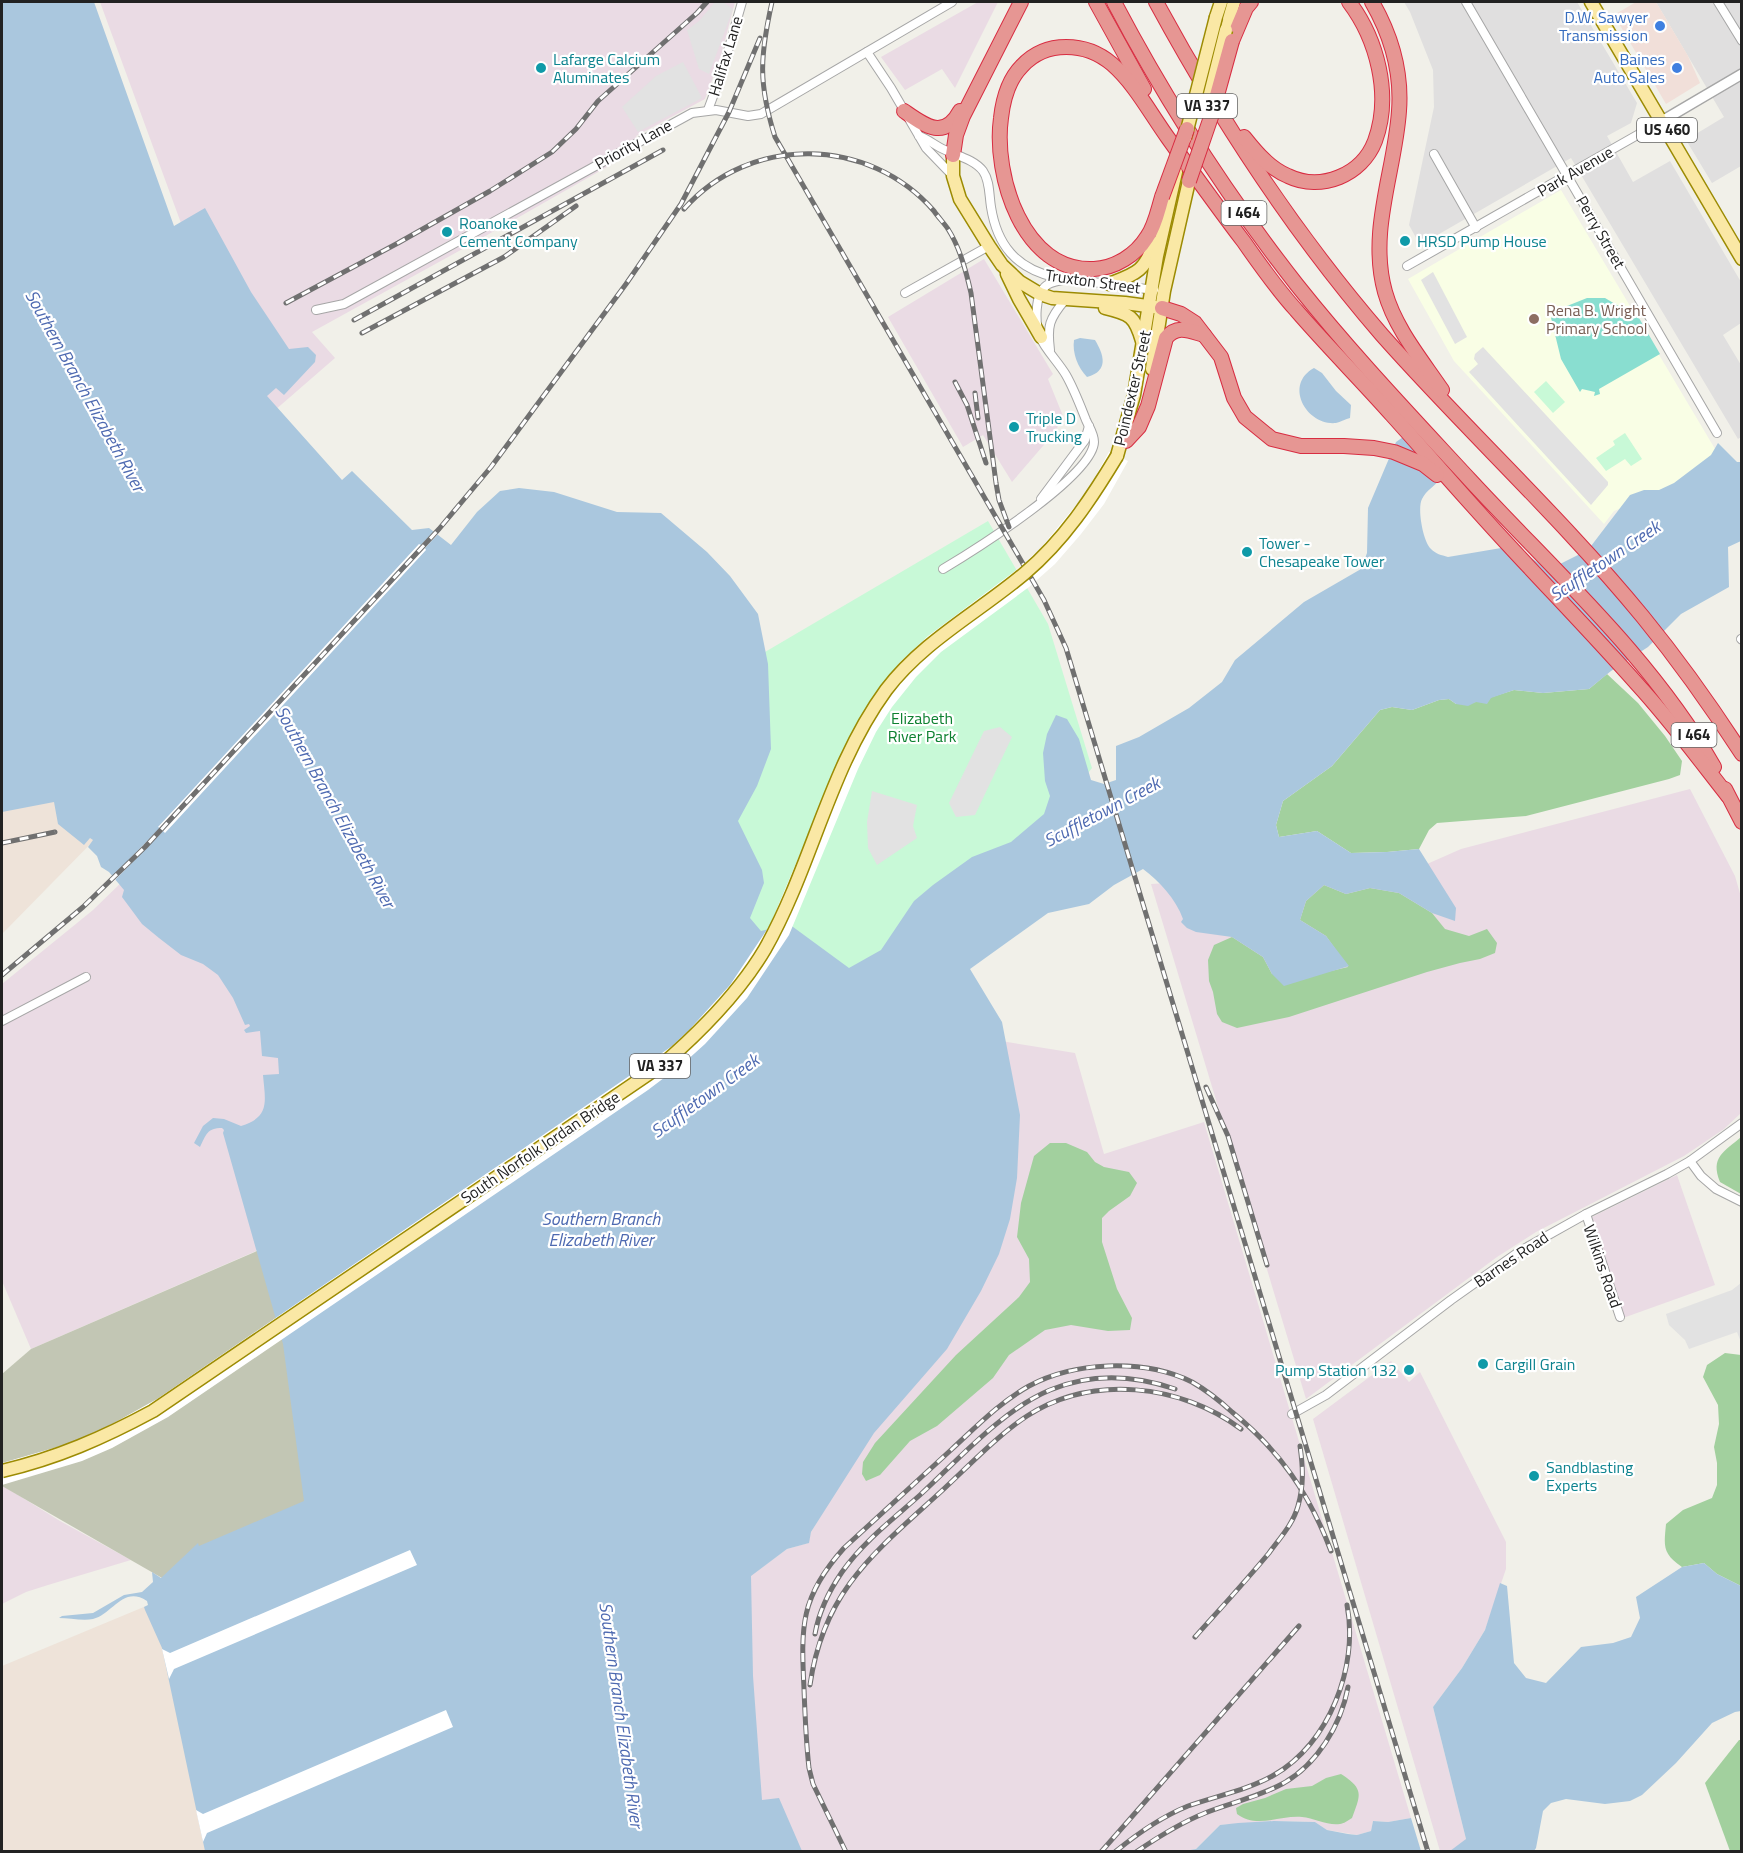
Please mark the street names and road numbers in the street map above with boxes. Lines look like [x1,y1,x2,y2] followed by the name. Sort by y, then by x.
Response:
[701,13,749,99] street label: Halifax Lane
[1177,94,1237,118] road number: VA 337
[590,113,676,175] street label: Priority Lane
[1637,118,1697,142] road number: US 460
[1533,140,1617,202] street label: Park Avenue
[1570,191,1632,273] street label: Perry Street
[1222,201,1266,225] road number: I 464
[1044,262,1142,300] street label: Truxton Street
[1107,328,1157,448] street label: Poindexter Street
[1672,723,1716,747] road number: I 464
[630,1054,690,1078] road number: VA 337
[456,1085,624,1209] street label: South Norfolk Jordan Bridge
[1578,1221,1628,1311] street label: Wilkins Road
[1469,1225,1553,1293] street label: Barnes Road

